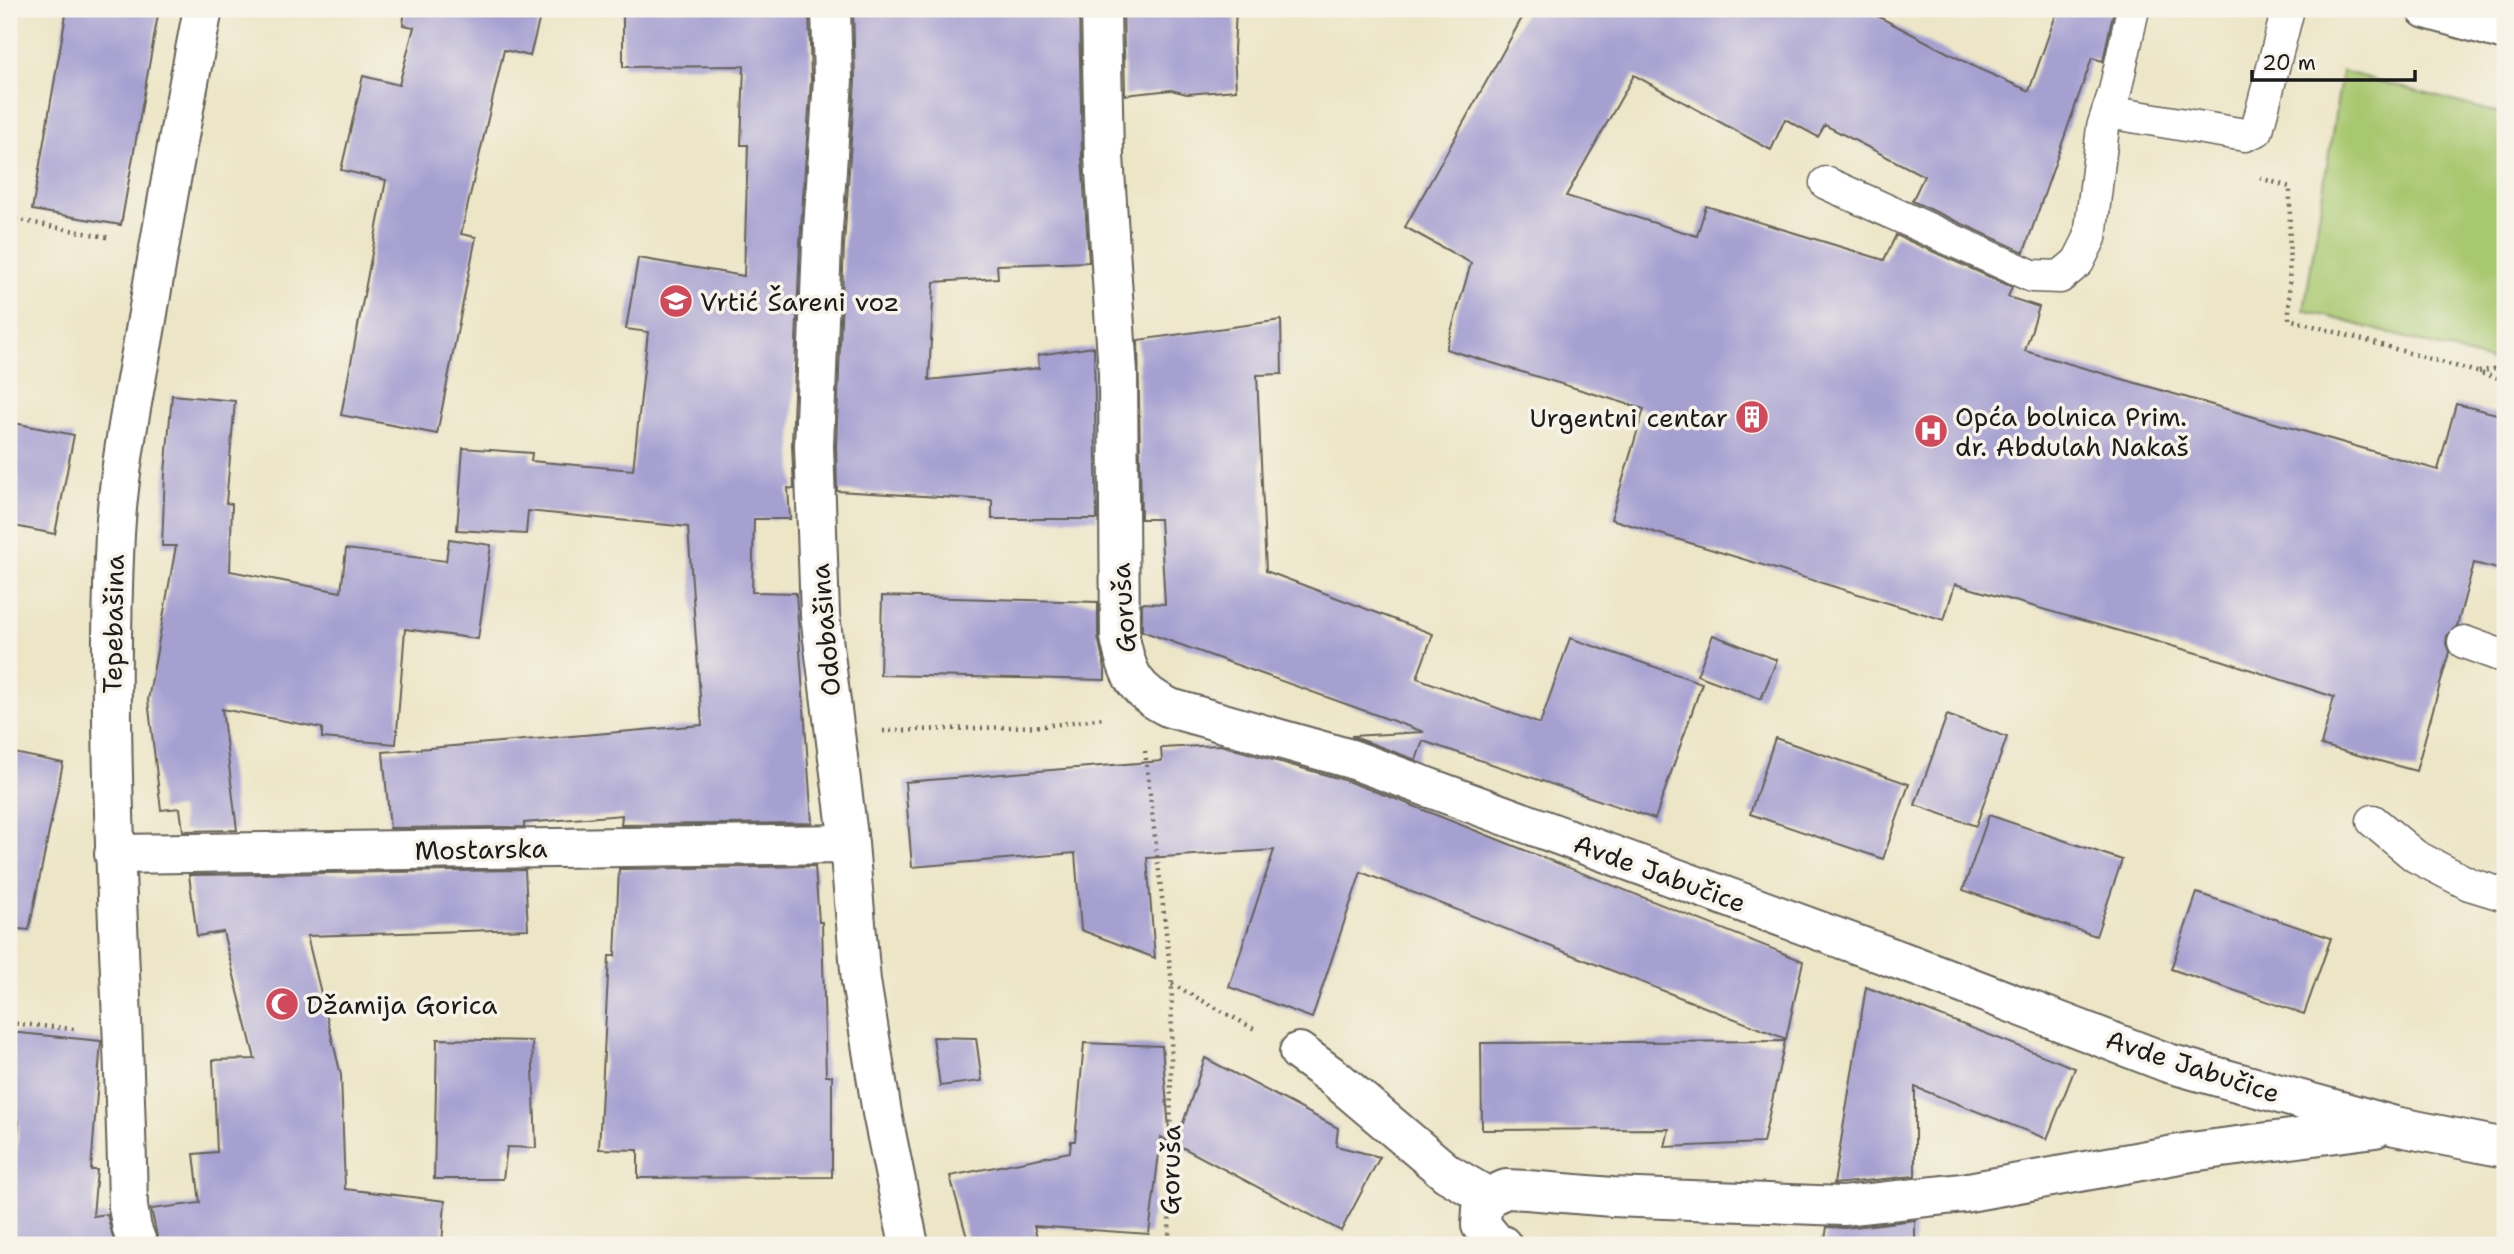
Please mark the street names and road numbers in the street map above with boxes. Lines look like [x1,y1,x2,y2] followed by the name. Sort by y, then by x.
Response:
[94,554,132,694] street label: Tepebašina
[802,562,848,698] street label: Odobašina
[1102,562,1144,654] street label: Goruša
[1569,826,1751,920] street label: Avde Jabučice
[414,830,548,868] street label: Mostarska
[2102,1021,2284,1111] street label: Avde Jabučice
[1152,1125,1188,1215] street label: Goruša

